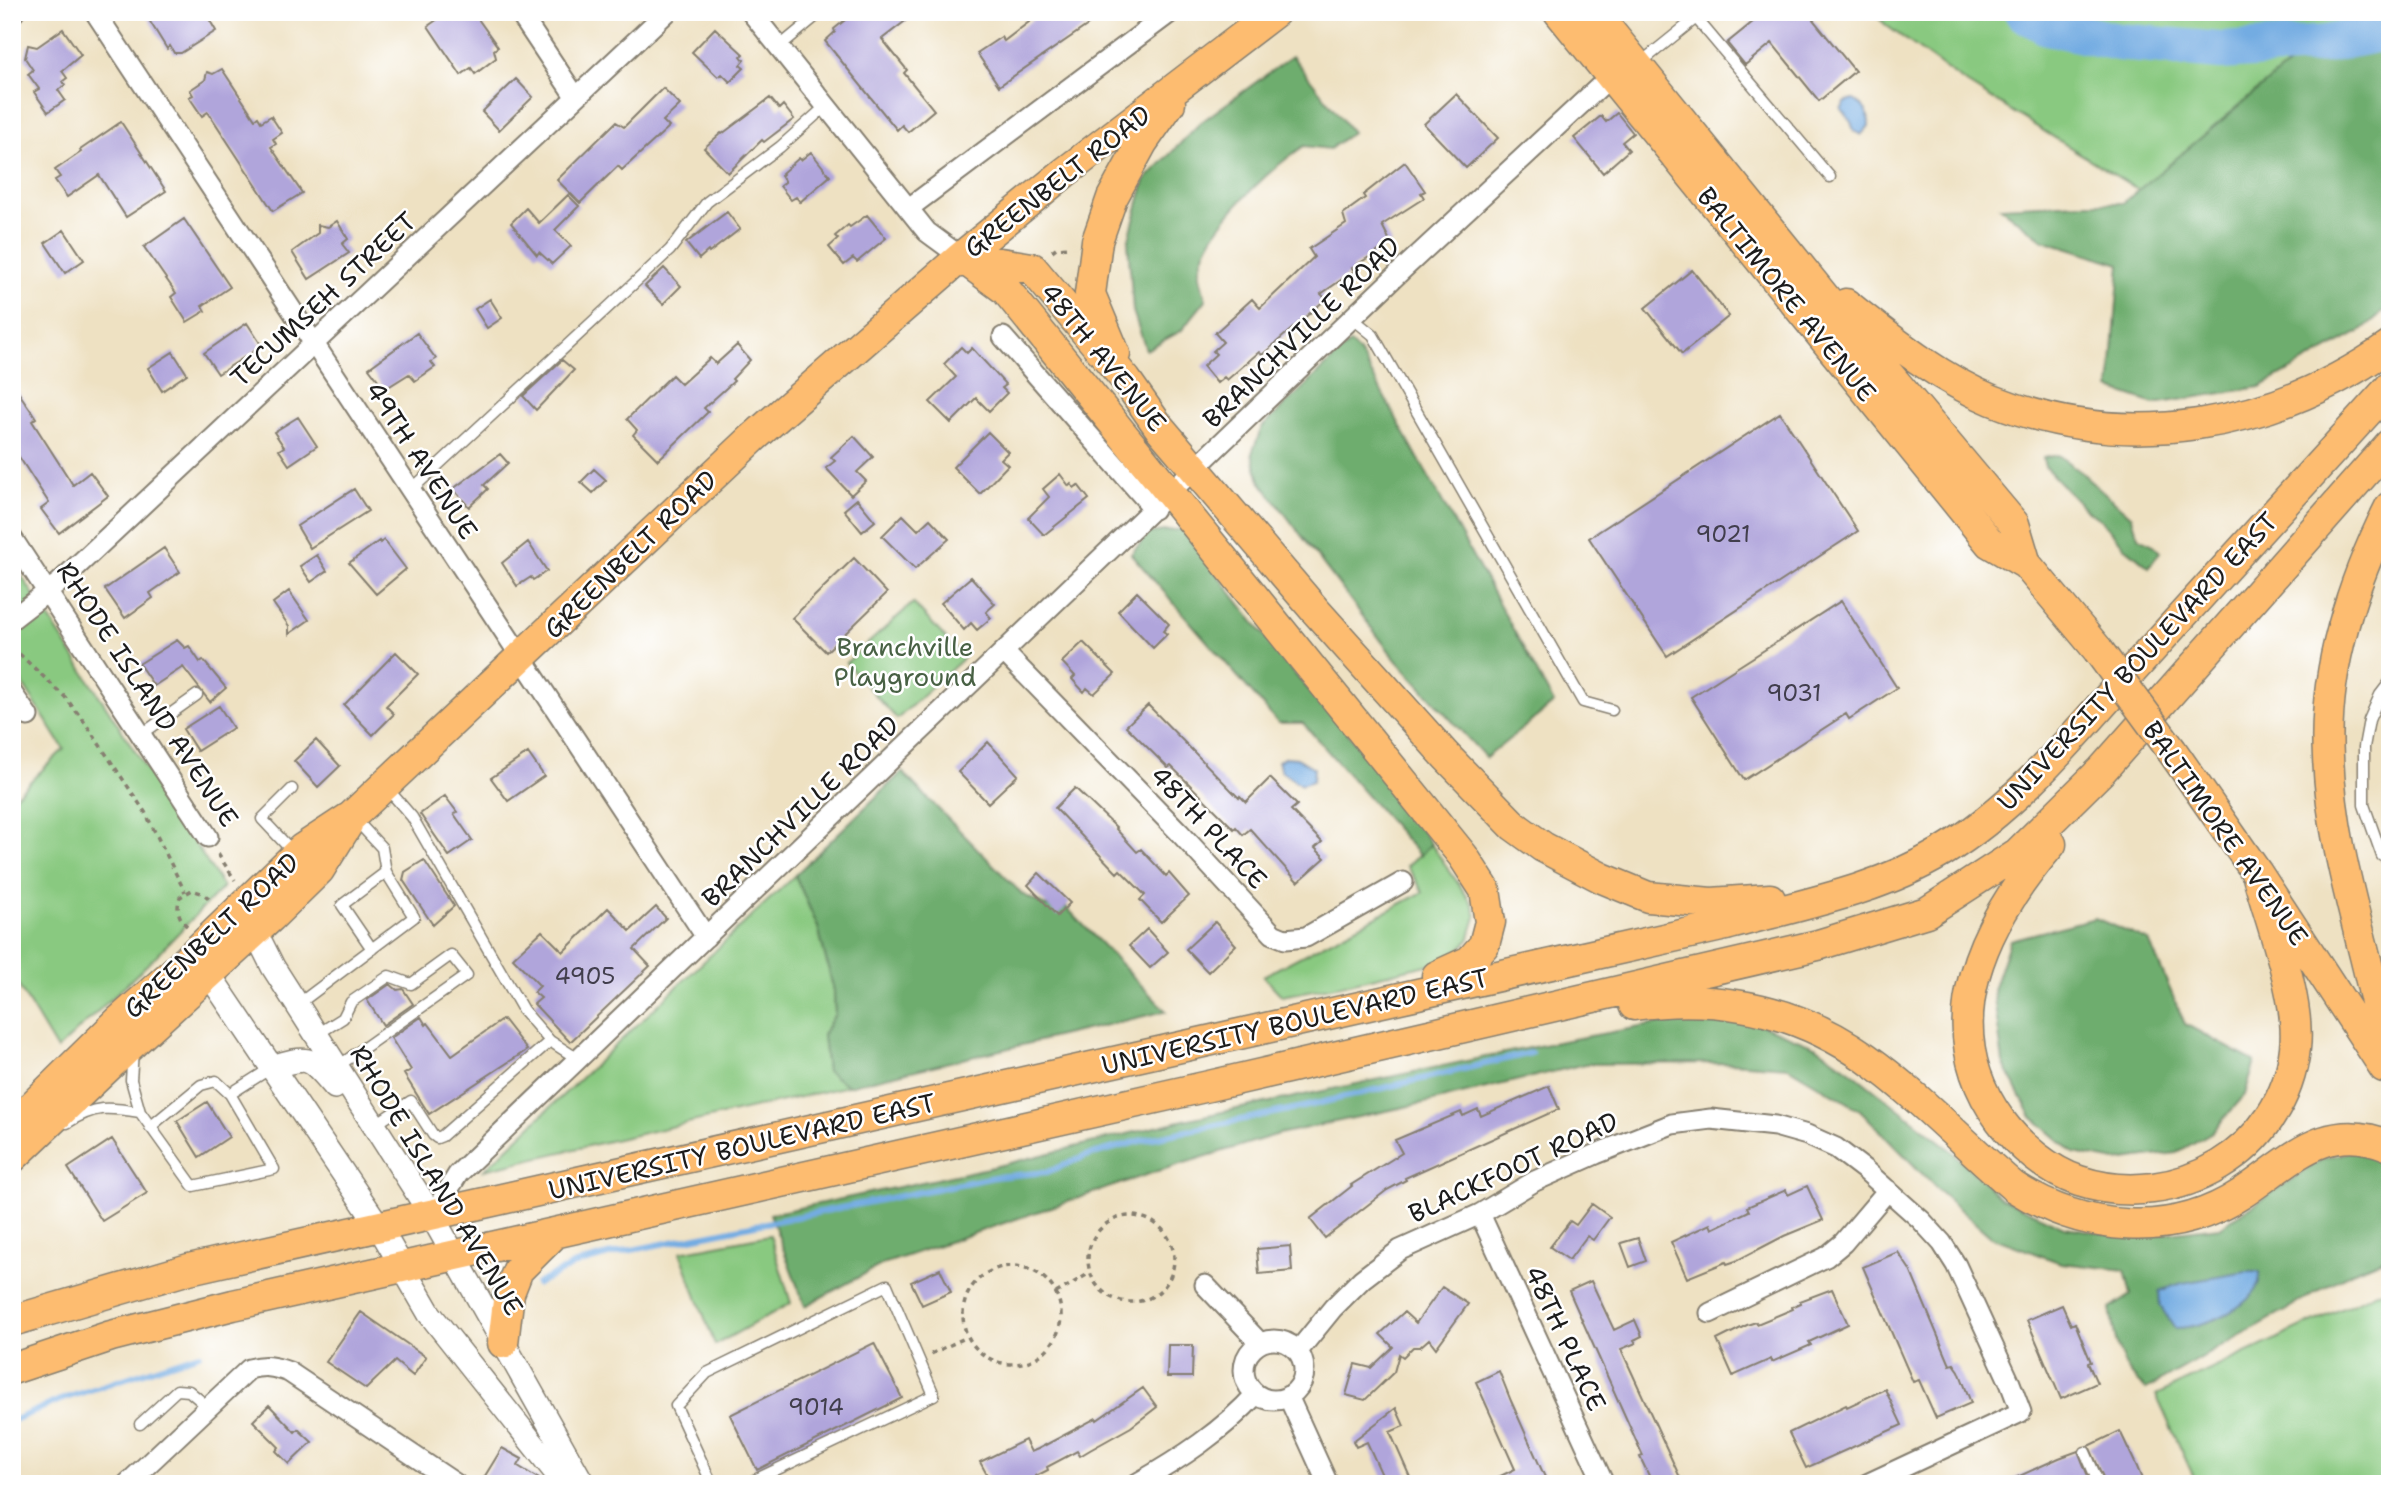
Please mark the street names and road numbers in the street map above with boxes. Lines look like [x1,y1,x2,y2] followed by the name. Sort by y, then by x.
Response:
[956,97,1158,265] street label: GREENBELT ROAD
[1689,179,1885,409] street label: BALTIMORE AVENUE
[223,204,423,394] street label: TECUMSEH STREET
[1195,228,1407,436] street label: BRANCHVILLE ROAD
[1033,275,1175,439] street label: 48TH AVENUE
[358,374,486,546] street label: 49TH AVENUE
[536,462,724,646] street label: GREENBELT ROAD
[1989,504,2285,818] street label: UNIVERSITY BOULEVARD EAST
[49,555,247,833] street label: RHODE ISLAND AVENUE
[694,707,906,915] street label: BRANCHVILLE ROAD
[2135,714,2317,952] street label: BALTIMORE AVENUE
[1143,758,1275,896] street label: 48TH PLACE
[116,844,306,1026] street label: GREENBELT ROAD
[1098,959,1492,1083] street label: UNIVERSITY BOULEVARD EAST
[342,1038,532,1322] street label: RHODE ISLAND AVENUE
[545,1084,939,1208] street label: UNIVERSITY BOULEVARD EAST
[1403,1103,1623,1231] street label: BLACKFOOT ROAD
[1517,1260,1615,1416] street label: 48TH PLACE

